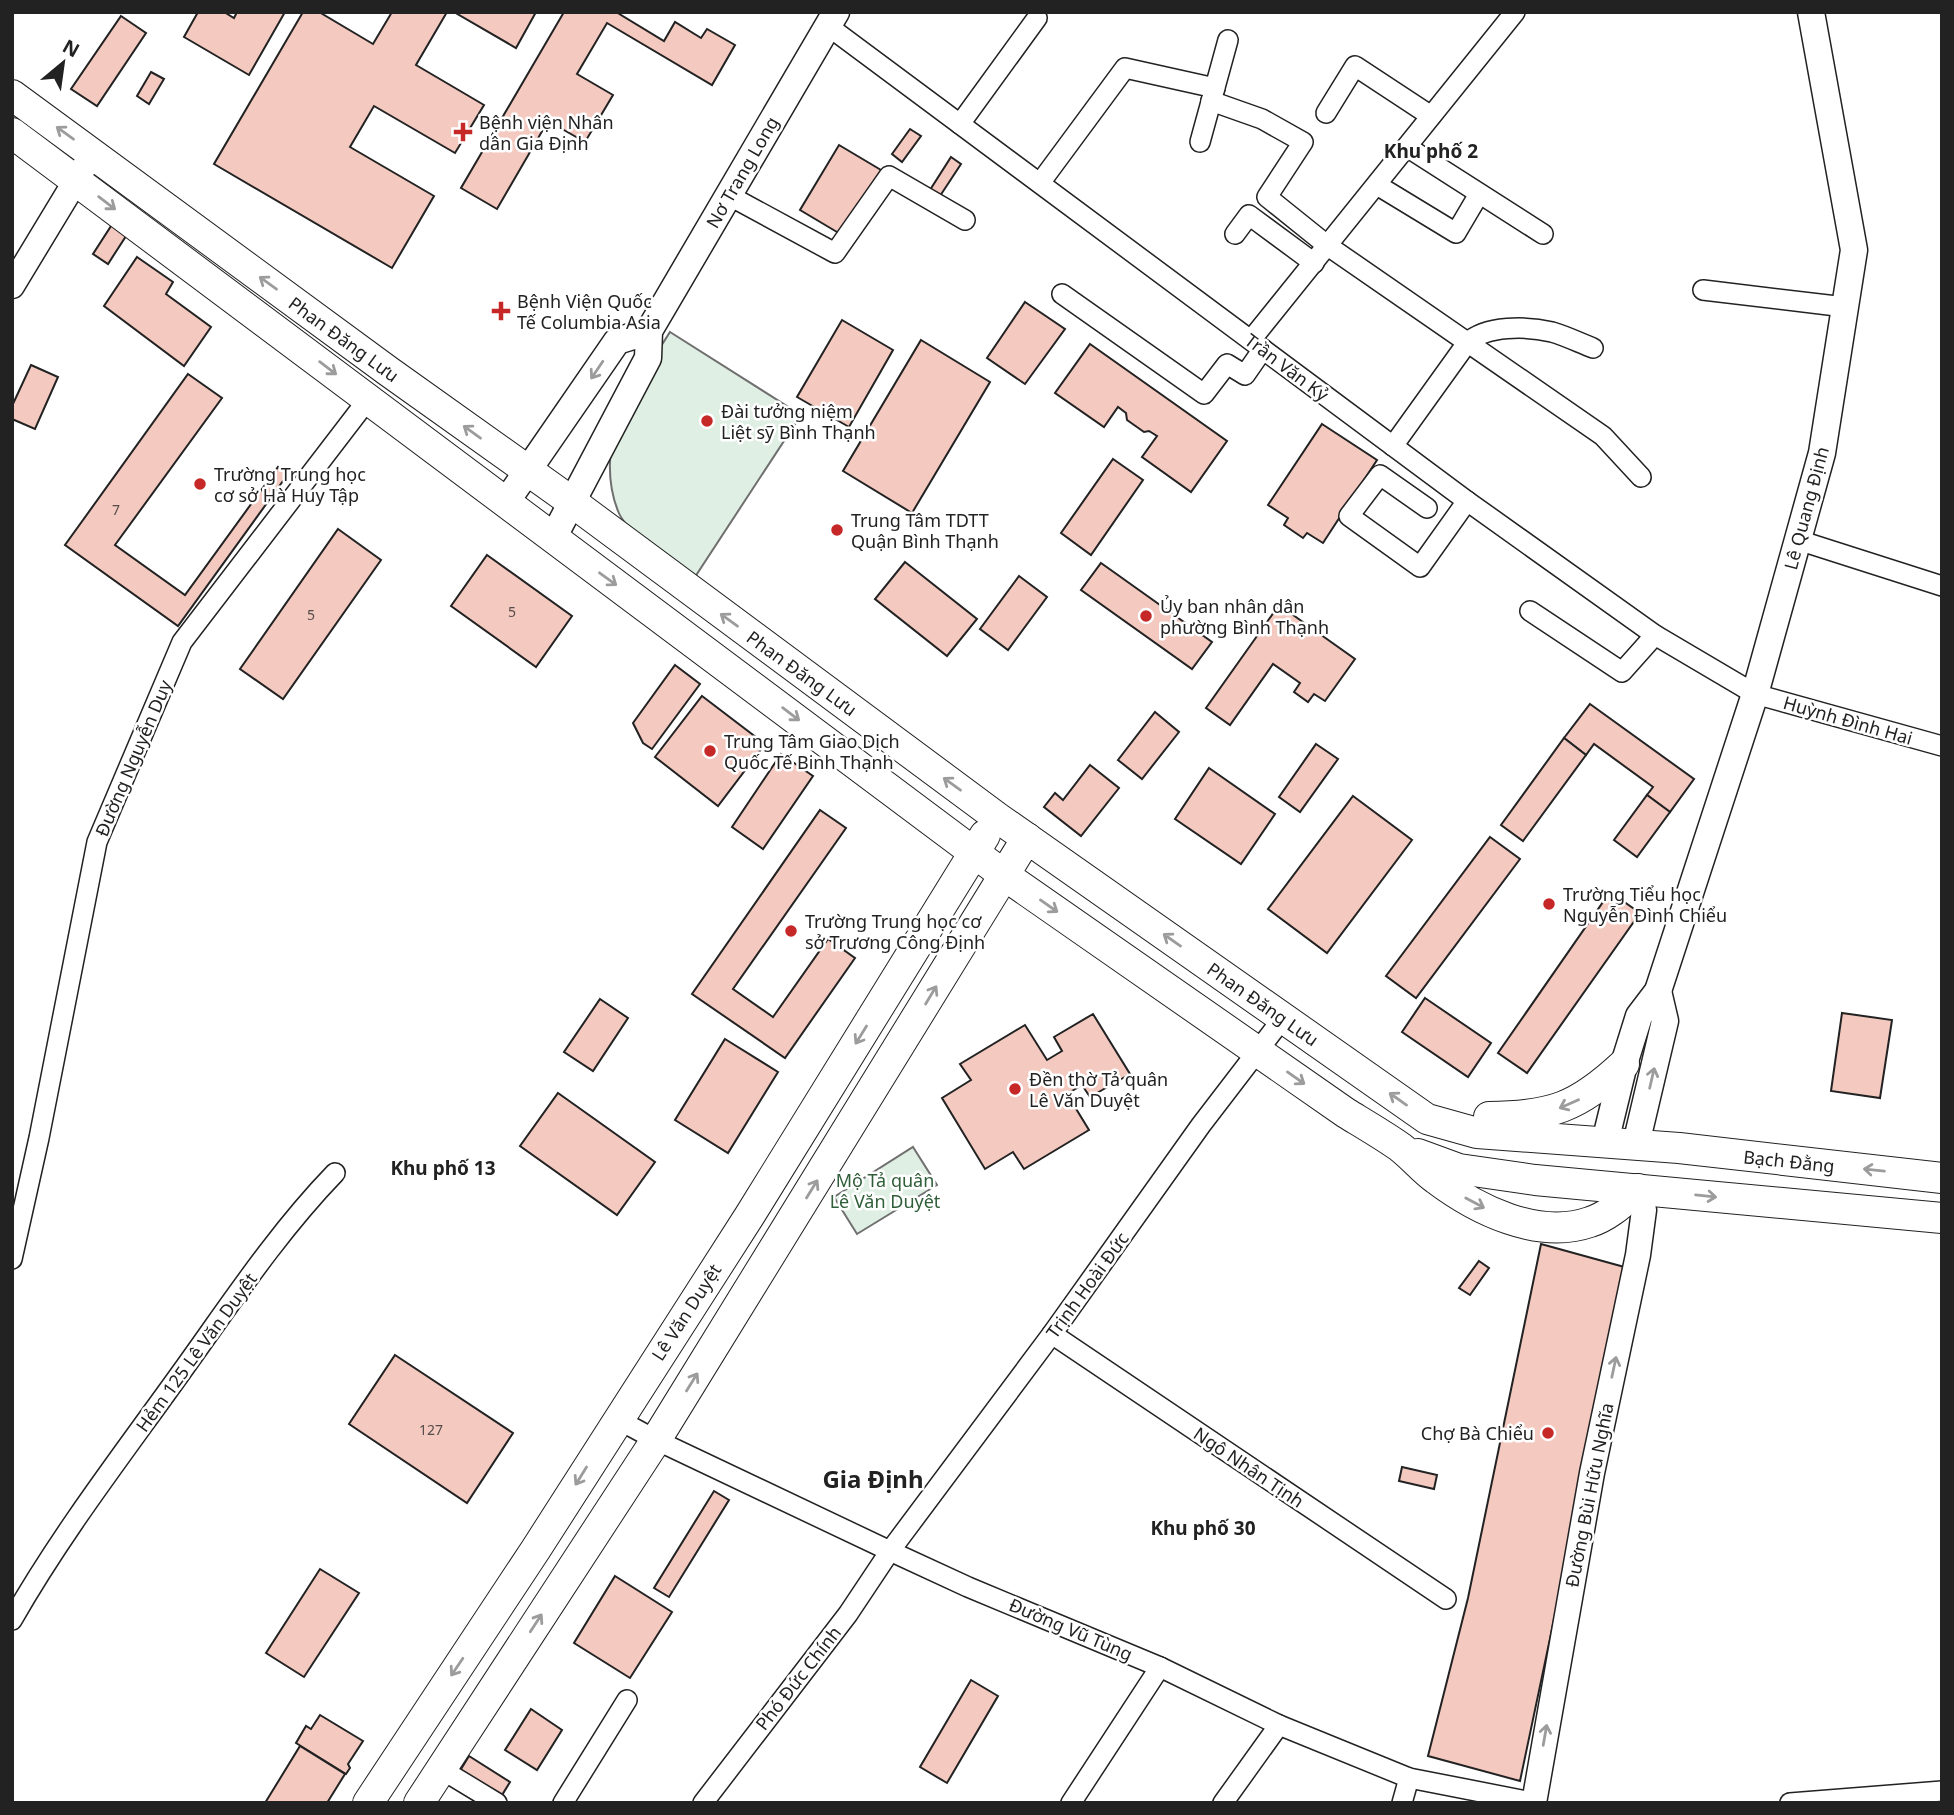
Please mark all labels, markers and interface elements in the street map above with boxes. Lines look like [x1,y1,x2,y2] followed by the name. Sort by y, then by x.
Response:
[28,28,98,98] north arrow
[58,33,84,63] text: N
[479,110,614,155] place label: Bệnh viện Nhân dân Gia Định
[700,112,784,232] street label: Nơ Trang Long
[453,122,473,142] marker: Bệnh viện Nhân dân Gia Định
[56,126,75,141] one-way arrow
[1384,138,1478,164] district label: Khu phố 2
[97,195,115,210] one-way arrow
[259,276,278,290] one-way arrow
[517,289,661,334] place label: Bệnh Viện Quốc Tế Columbia Asia
[284,291,404,387] street label: Phan Đăng Lưu
[491,301,511,321] marker: Bệnh Viện Quốc Tế Columbia Asia
[1240,328,1334,407] street label: Trần Văn Kỷ
[318,360,337,375] one-way arrow
[590,360,604,379] one-way arrow
[721,399,876,444] place label: Đài tưởng niệm Liệt sỹ Bình Thạnh
[699,413,715,429] marker: Đài tưởng niệm Liệt sỹ Bình Thạnh
[462,425,481,440] one-way arrow
[1778,444,1834,572] street label: Lê Quang Định
[214,462,366,507] place label: Trường Trung học cơ sở Hà Huy Tập
[192,476,208,492] marker: Trường Trung học cơ sở Hà Huy Tập
[112,500,120,519] house number: 7
[851,508,999,553] place label: Trung Tâm TDTT Quận Bình Thạnh
[829,522,845,538] marker: Trung Tâm TDTT Quận Bình Thạnh
[598,571,617,586] one-way arrow
[1160,594,1329,639] place label: Ủy ban nhân dân phường Bình Thạnh
[508,602,516,621] house number: 5
[307,605,315,624] house number: 5
[1138,608,1154,624] marker: Ủy ban nhân dân phường Bình Thạnh
[720,613,739,628] one-way arrow
[742,625,862,721] street label: Phan Đăng Lưu
[89,675,177,840] street label: Đường Nguyễn Duy
[1781,690,1915,750] street label: Huỳnh Đình Hai
[781,707,800,721] one-way arrow
[724,729,900,774] place label: Trung Tâm Giao Dịch Quốc Tế Binh Thạnh
[702,743,718,759] marker: Trung Tâm Giao Dịch Quốc Tế Binh Thạnh
[943,777,962,791] one-way arrow
[1563,882,1727,927] place label: Trường Tiểu học Nguyễn Đình Chiểu
[1541,896,1557,912] marker: Trường Tiểu học Nguyễn Đình Chiểu
[1039,899,1058,913] one-way arrow
[805,909,985,954] place label: Trường Trung học cơ sở Trương Công Định
[783,923,799,939] marker: Trường Trung học cơ sở Trương Công Định
[1163,933,1182,947] one-way arrow
[1203,957,1323,1051] street label: Phan Đăng Lưu
[925,986,939,1006] one-way arrow
[853,1024,867,1044] one-way arrow
[1029,1067,1168,1112] place label: Đền thờ Tả quân Lê Văn Duyệt
[1645,1067,1659,1090] one-way arrow
[1286,1071,1305,1085] one-way arrow
[1007,1081,1023,1097] marker: Đền thờ Tả quân Lê Văn Duyệt
[1389,1092,1408,1106] one-way arrow
[1559,1098,1580,1111] one-way arrow
[1742,1144,1836,1178] street label: Bạch Đằng
[390,1155,496,1181] district label: Khu phố 13
[1863,1164,1886,1177] one-way arrow
[830,1168,941,1213] park label: Mộ Tả quân Lê Văn Duyệt
[806,1180,820,1200] one-way arrow
[1694,1190,1717,1203] one-way arrow
[1464,1197,1485,1211] one-way arrow
[1040,1227,1134,1343] street label: Trịnh Hoài Đức
[646,1259,726,1365] street label: Lê Văn Duyệt
[130,1267,262,1436] street label: Hẻm 125 Lê Văn Duyệt
[1608,1356,1622,1379] one-way arrow
[685,1373,699,1393] one-way arrow
[1559,1401,1619,1589] street label: Đường Bùi Hữu Nghĩa
[419,1420,443,1439] house number: 127
[1189,1421,1309,1513] street label: Ngô Nhân Tịnh
[1421,1421,1534,1445] place label: Chợ Bà Chiểu
[1540,1425,1556,1441] marker: Chợ Bà Chiểu
[822,1462,924,1495] district label: Gia Định
[574,1466,588,1486] one-way arrow
[1150,1515,1256,1541] district label: Khu phố 30
[1006,1592,1136,1666] street label: Đường Vũ Tùng
[530,1613,544,1633] one-way arrow
[750,1621,846,1735] street label: Phó Đức Chính
[450,1657,464,1676] one-way arrow
[1539,1724,1553,1747] one-way arrow

